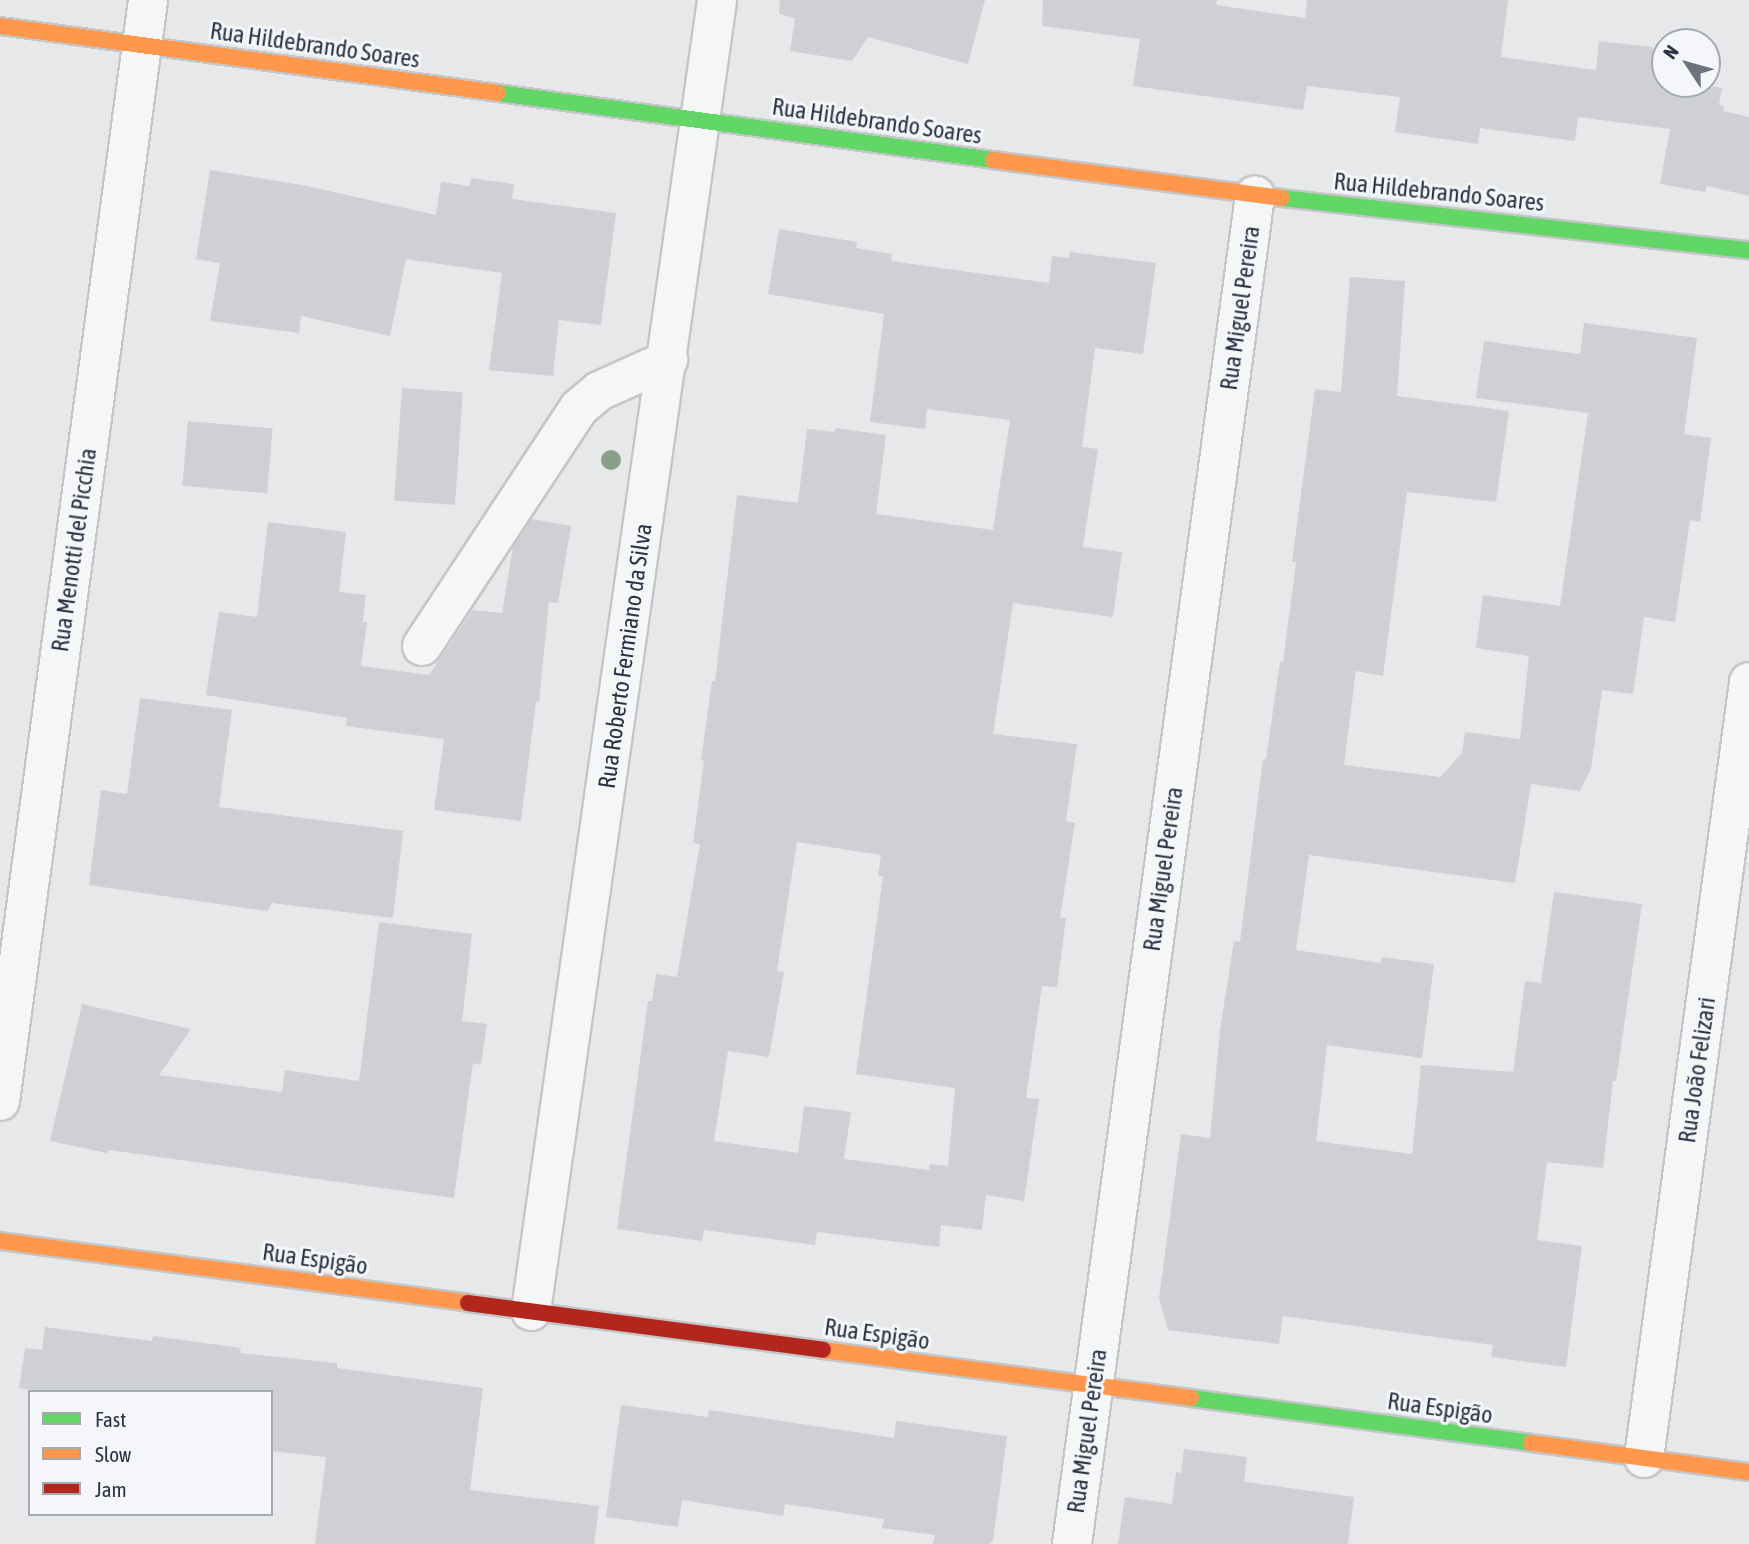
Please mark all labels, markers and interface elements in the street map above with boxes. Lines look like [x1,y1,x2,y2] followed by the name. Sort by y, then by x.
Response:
[208,16,422,74] street label: Rua Hildebrando Soares
[1651,28,1721,98] north arrow
[1658,41,1683,63] text: N
[770,92,984,150] street label: Rua Hildebrando Soares
[1332,167,1546,217] street label: Rua Hildebrando Soares
[1214,224,1266,392] street label: Rua Miguel Pereira
[45,446,103,654] street label: Rua Menotti del Picchia
[592,522,658,790] street label: Rua Roberto Fermiano da Silva
[1137,785,1189,953] street label: Rua Miguel Pereira
[1673,995,1721,1145] street label: Rua João Felizari
[261,1237,369,1281] street label: Rua Espigão
[823,1312,931,1356] street label: Rua Espigão
[1061,1347,1113,1515] street label: Rua Miguel Pereira
[1386,1386,1494,1430] street label: Rua Espigão
[28,1390,273,1516] legend
[95,1407,126,1431] text: Fast
[95,1442,131,1466] text: Slow
[95,1477,127,1501] text: Jam

